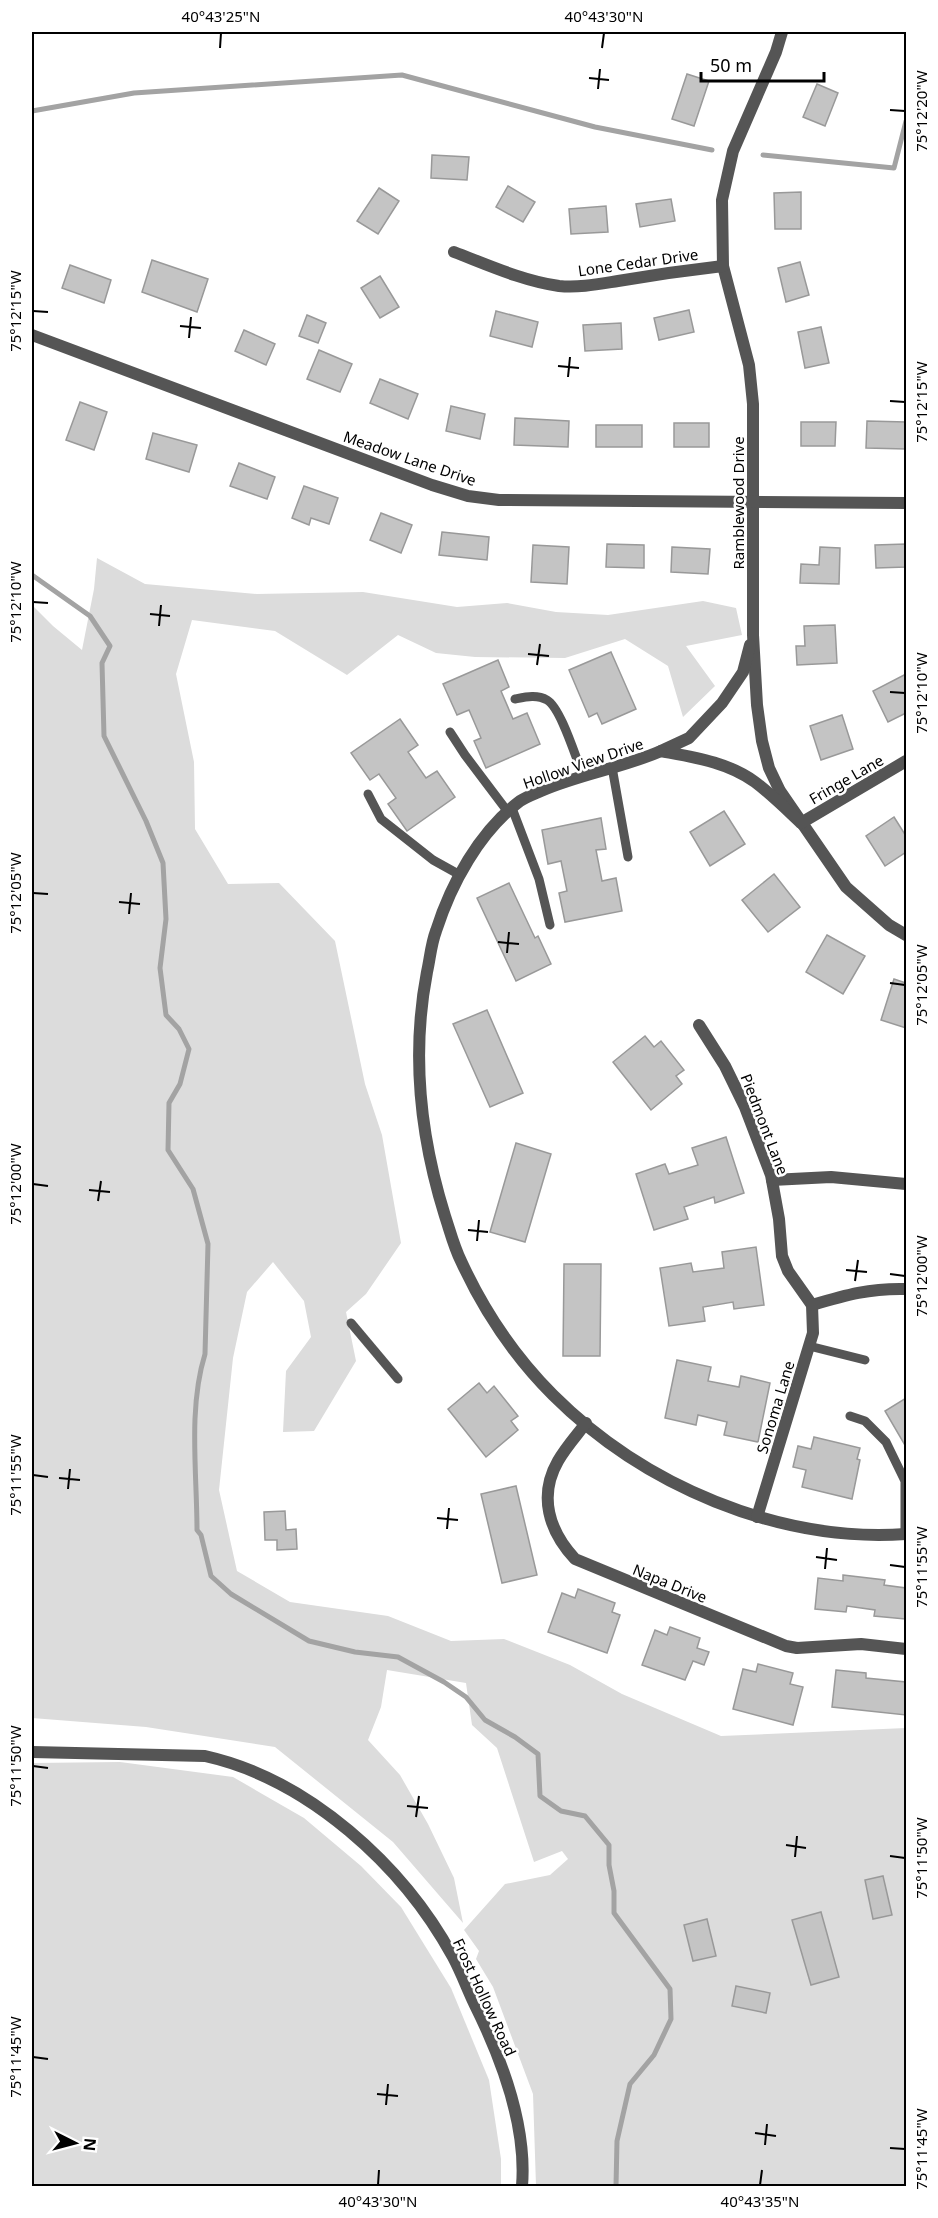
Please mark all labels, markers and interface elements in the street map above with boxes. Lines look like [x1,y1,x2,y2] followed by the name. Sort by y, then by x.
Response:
[182,6,260,26] text: 40°43'25"N
[565,6,643,26] text: 40°43'30"N
[701,45,824,83] scale bar
[710,53,752,77] text: 50 m
[911,70,931,152] text: 75°12'20"W
[577,244,699,280] street label: Lone Cedar Drive
[5,270,25,352] text: 75°12'15"W
[911,361,931,443] text: 75°12'15"W
[341,426,479,490] street label: Meadow Lane Drive
[728,436,748,570] street label: Ramblewood Drive
[5,561,25,643] text: 75°12'10"W
[911,652,931,734] text: 75°12'10"W
[520,733,646,793] street label: Hollow View Drive
[805,750,887,808] street label: Fringe Lane
[5,852,25,934] text: 75°12'05"W
[911,944,931,1026] text: 75°12'05"W
[737,1071,793,1177] street label: Piedmont Lane
[5,1143,25,1225] text: 75°12'00"W
[911,1235,931,1317] text: 75°12'00"W
[751,1358,799,1456] street label: Sonoma Lane
[5,1434,25,1516] text: 75°11'55"W
[911,1526,931,1608] text: 75°11'55"W
[630,1559,710,1607] street label: Napa Drive
[5,1725,25,1807] text: 75°11'50"W
[911,1817,931,1899] text: 75°11'50"W
[449,1935,521,2059] street label: Frost Hollow Road
[5,2016,25,2098] text: 75°11'45"W
[911,2108,931,2190] text: 75°11'45"W
[45,2113,105,2173] north arrow
[78,2137,102,2152] text: N
[339,2191,417,2211] text: 40°43'30"N
[721,2191,799,2211] text: 40°43'35"N

